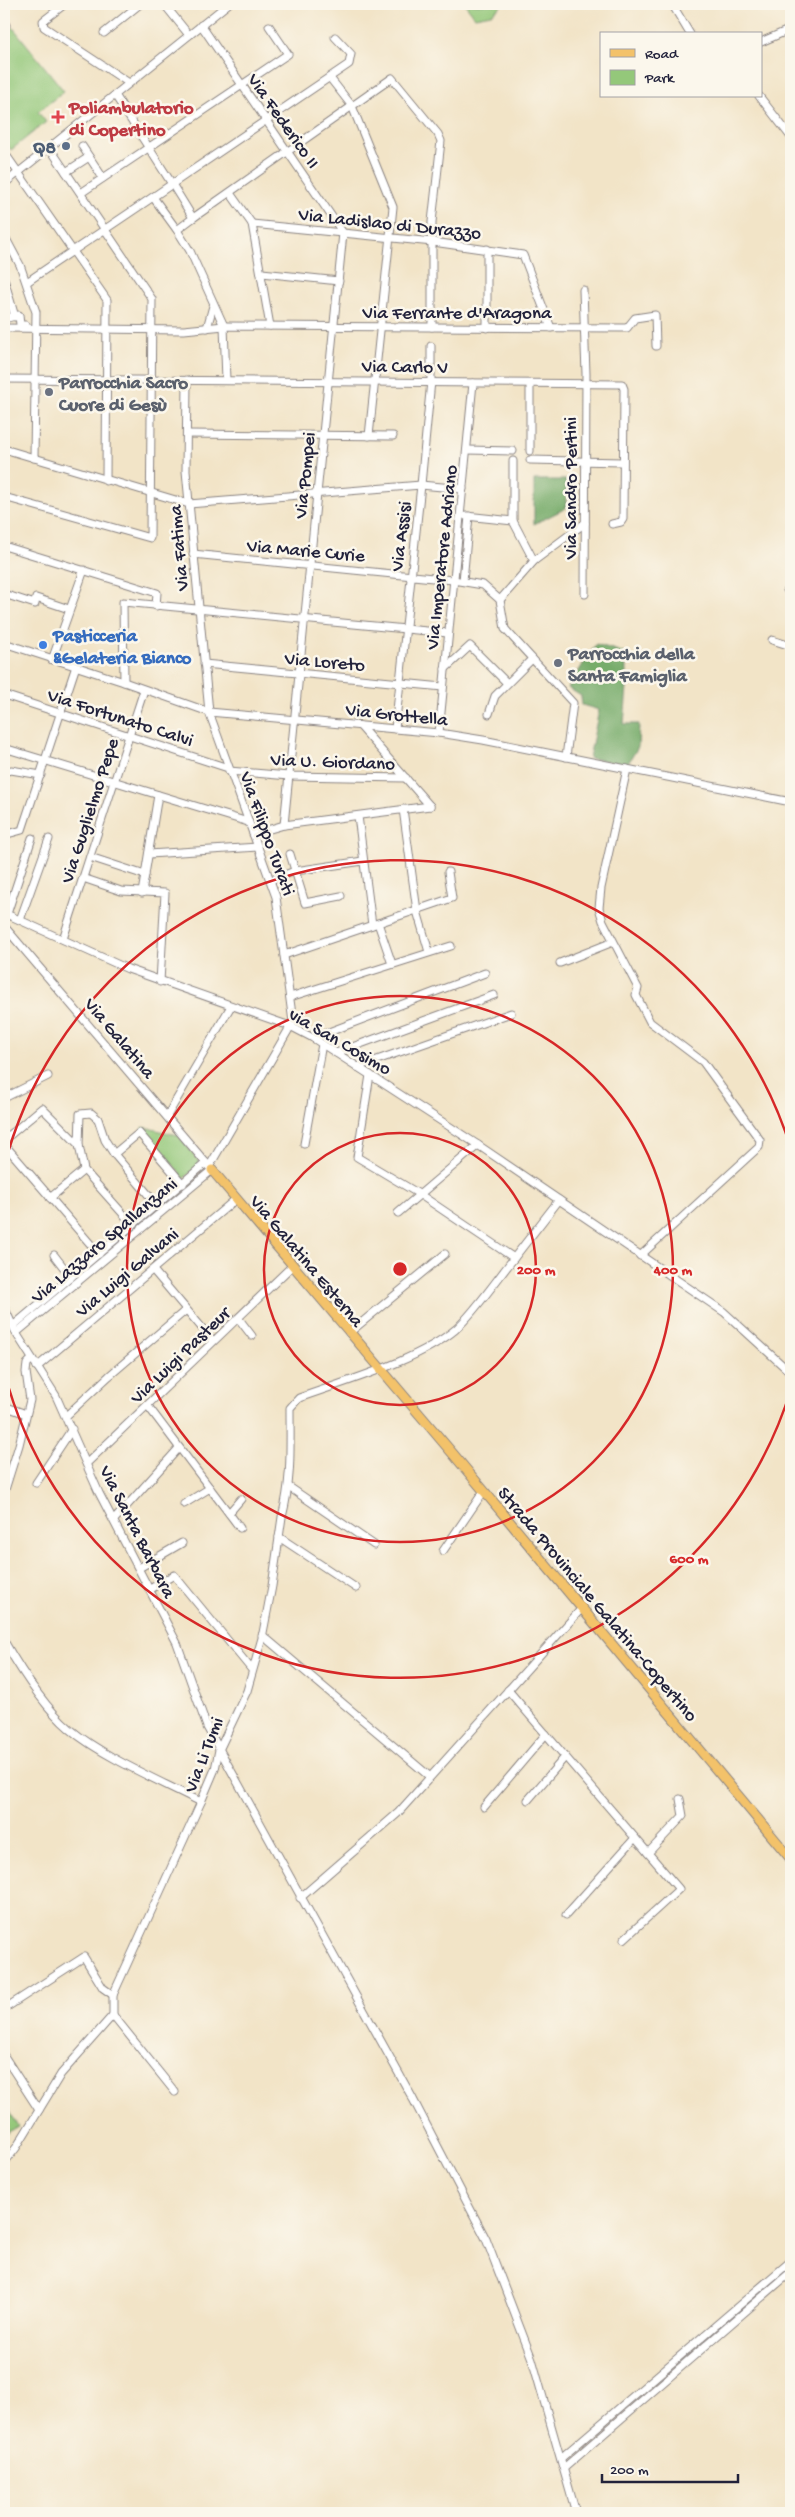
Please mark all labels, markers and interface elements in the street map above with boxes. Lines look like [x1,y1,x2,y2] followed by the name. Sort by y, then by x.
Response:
[600,32,762,98] legend
[645,46,679,64] text: Road
[240,69,323,174] street label: Via Federico II
[644,70,675,88] text: Park
[68,98,194,143] place label: Poliambulatorio di Copertino
[51,110,65,124] marker: Poliambulatorio di Copertino
[33,138,57,161] place label: Q8
[60,140,72,152] marker: Q8
[296,204,482,247] street label: Via Ladislao di Durazzo
[361,303,553,326] street label: Via Ferrante d'Aragona
[361,356,448,381] street label: Via Carlo V
[58,373,188,418] place label: Parrocchia Sacro Cuore di Gesù
[43,386,55,398] marker: Parrocchia Sacro Cuore di Gesù
[561,417,584,560] street label: Via Sandro Pertini
[290,431,322,521] street label: Via Pompei
[422,464,465,652] street label: Via Imperatore Adriano
[387,500,418,574] street label: Via Assisi
[165,502,196,592] street label: Via Fatima
[245,536,366,569] street label: Via Marie Curie
[52,626,192,671] place label: Pasticceria &Gelateria Bianco
[37,639,49,651] marker: Pasticceria &Gelateria Bianco
[567,644,696,689] place label: Parrocchia della Santa Famiglia
[282,648,366,678] street label: Via Loreto
[552,657,564,669] marker: Parrocchia della Santa Famiglia
[43,685,196,754] street label: Via Fortunato Calvi
[343,700,450,733] street label: Via Grottella
[57,736,126,887] street label: Via Guglielmo Pepe
[269,750,396,777] street label: Via U. Giordano
[232,768,299,899] street label: Via Filippo Turati
[77,993,160,1085] street label: Via Galatina
[284,1004,395,1082] street label: via San Cosimo
[26,1174,183,1310] street label: Via Lazzaro Spallanzani
[243,1191,368,1334] street label: Via Galatina Esterna
[71,1224,185,1324] street label: Via Luigi Galvani
[391,1260,409,1278] centre of rings
[517,1262,556,1280] text: 200 m
[653,1262,693,1280] text: 400 m
[126,1301,238,1411] street label: Via Luigi Pasteur
[92,1462,180,1604] street label: Via Santa Barbara
[491,1483,702,1728] street label: Strada Provinciale Galatina-Copertino
[670,1551,709,1569] text: 600 m
[180,1714,230,1797] street label: Via Li Tumi
[602,2452,739,2484] scale bar
[610,2462,649,2480] text: 200 m

